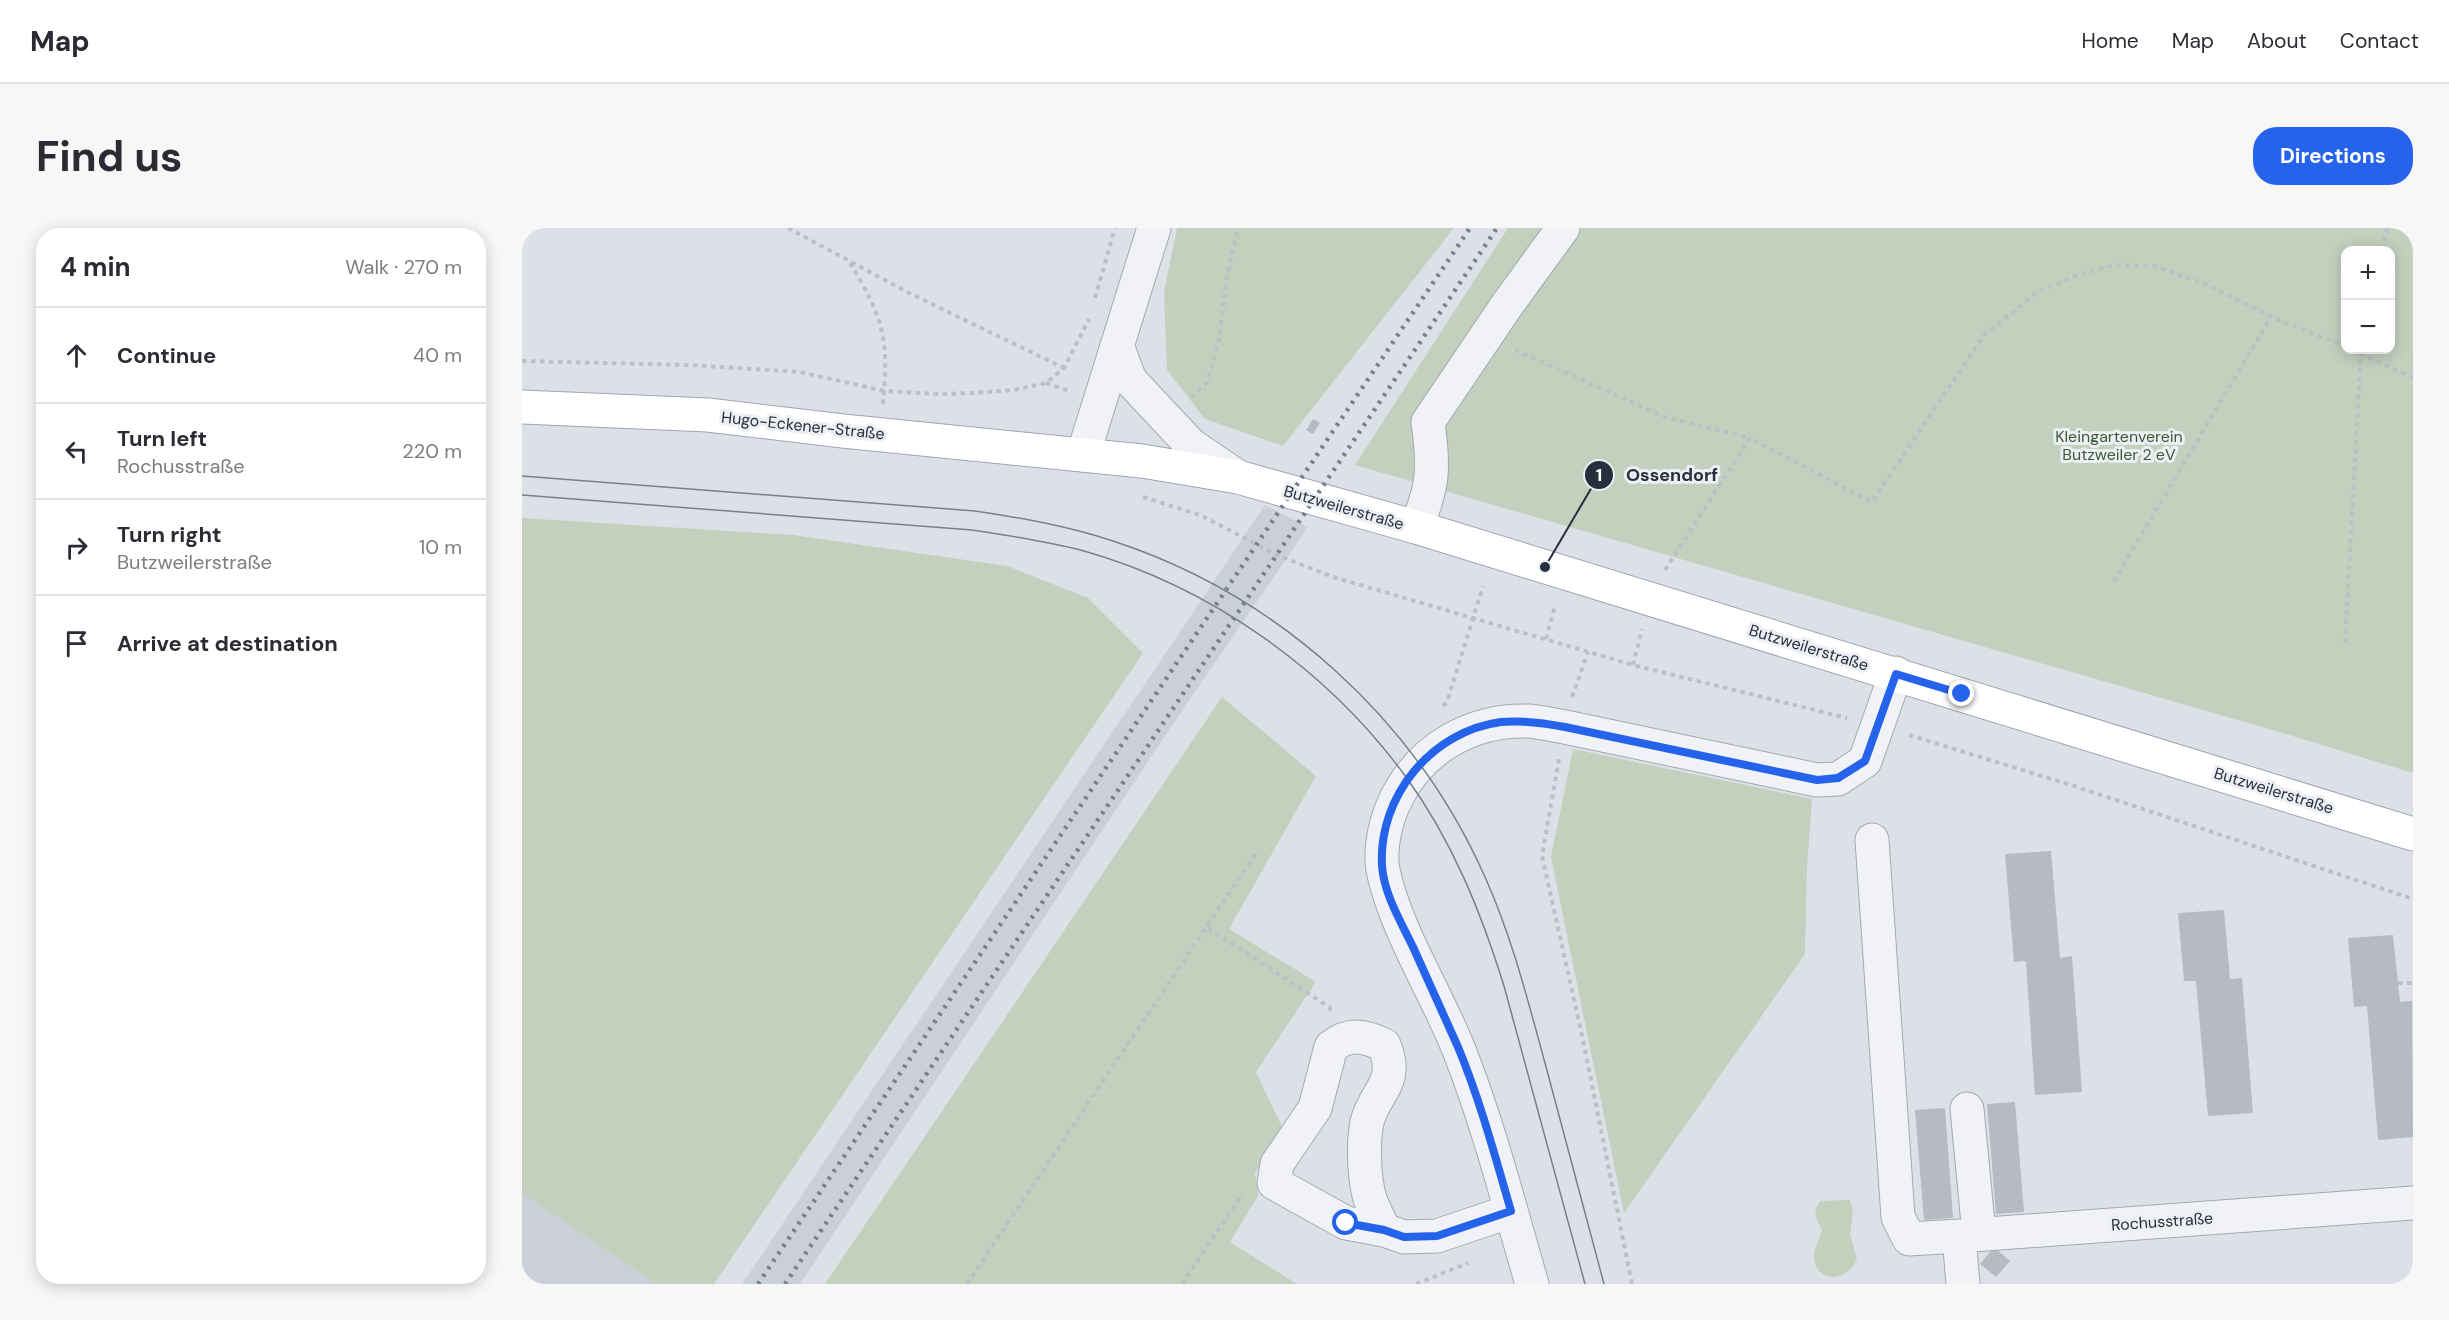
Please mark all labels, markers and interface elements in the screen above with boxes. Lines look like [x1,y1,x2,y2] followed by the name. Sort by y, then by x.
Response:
[30,23,90,60] text: Map
[2081,27,2139,55] text: Home
[2172,27,2214,55] text: Map
[2247,27,2307,55] text: About
[2340,27,2419,55] text: Contact
[2253,127,2413,185] button: Directions
[36,129,182,184] text: Find us
[2341,246,2395,354] map controls
[2341,246,2395,300] button: +
[60,250,131,284] text: 4 min
[345,254,462,280] text: Walk · 270 m
[2341,300,2395,354] button: −
[60,339,93,372] icon: ahead
[117,341,216,370] text: Continue
[413,342,462,368] text: 40 m
[720,406,886,445] street label: Hugo-Eckener-Straße
[117,424,207,453] text: Turn left
[2055,426,2183,465] park label: Kleingartenverein Butzweiler 2 eV
[60,435,93,468] icon: left
[402,438,462,464] text: 220 m
[117,453,245,479] text: Rochusstraße
[1584,457,1730,493] callout: Ossendorf
[1596,463,1602,487] text: 1
[1626,463,1718,487] text: Ossendorf
[1281,480,1406,535] street label: Butzweilerstraße
[117,520,222,549] text: Turn right
[60,531,93,564] icon: right
[419,534,462,560] text: 10 m
[117,549,272,575] text: Butzweilerstraße
[1747,619,1871,676] street label: Butzweilerstraße
[60,627,93,660] icon: arrive
[117,629,338,658] text: Arrive at destination
[1948,680,1974,706] route end
[2212,762,2336,819] street label: Butzweilerstraße
[2110,1207,2214,1236] street label: Rochusstraße
[1332,1209,1358,1235] route start

